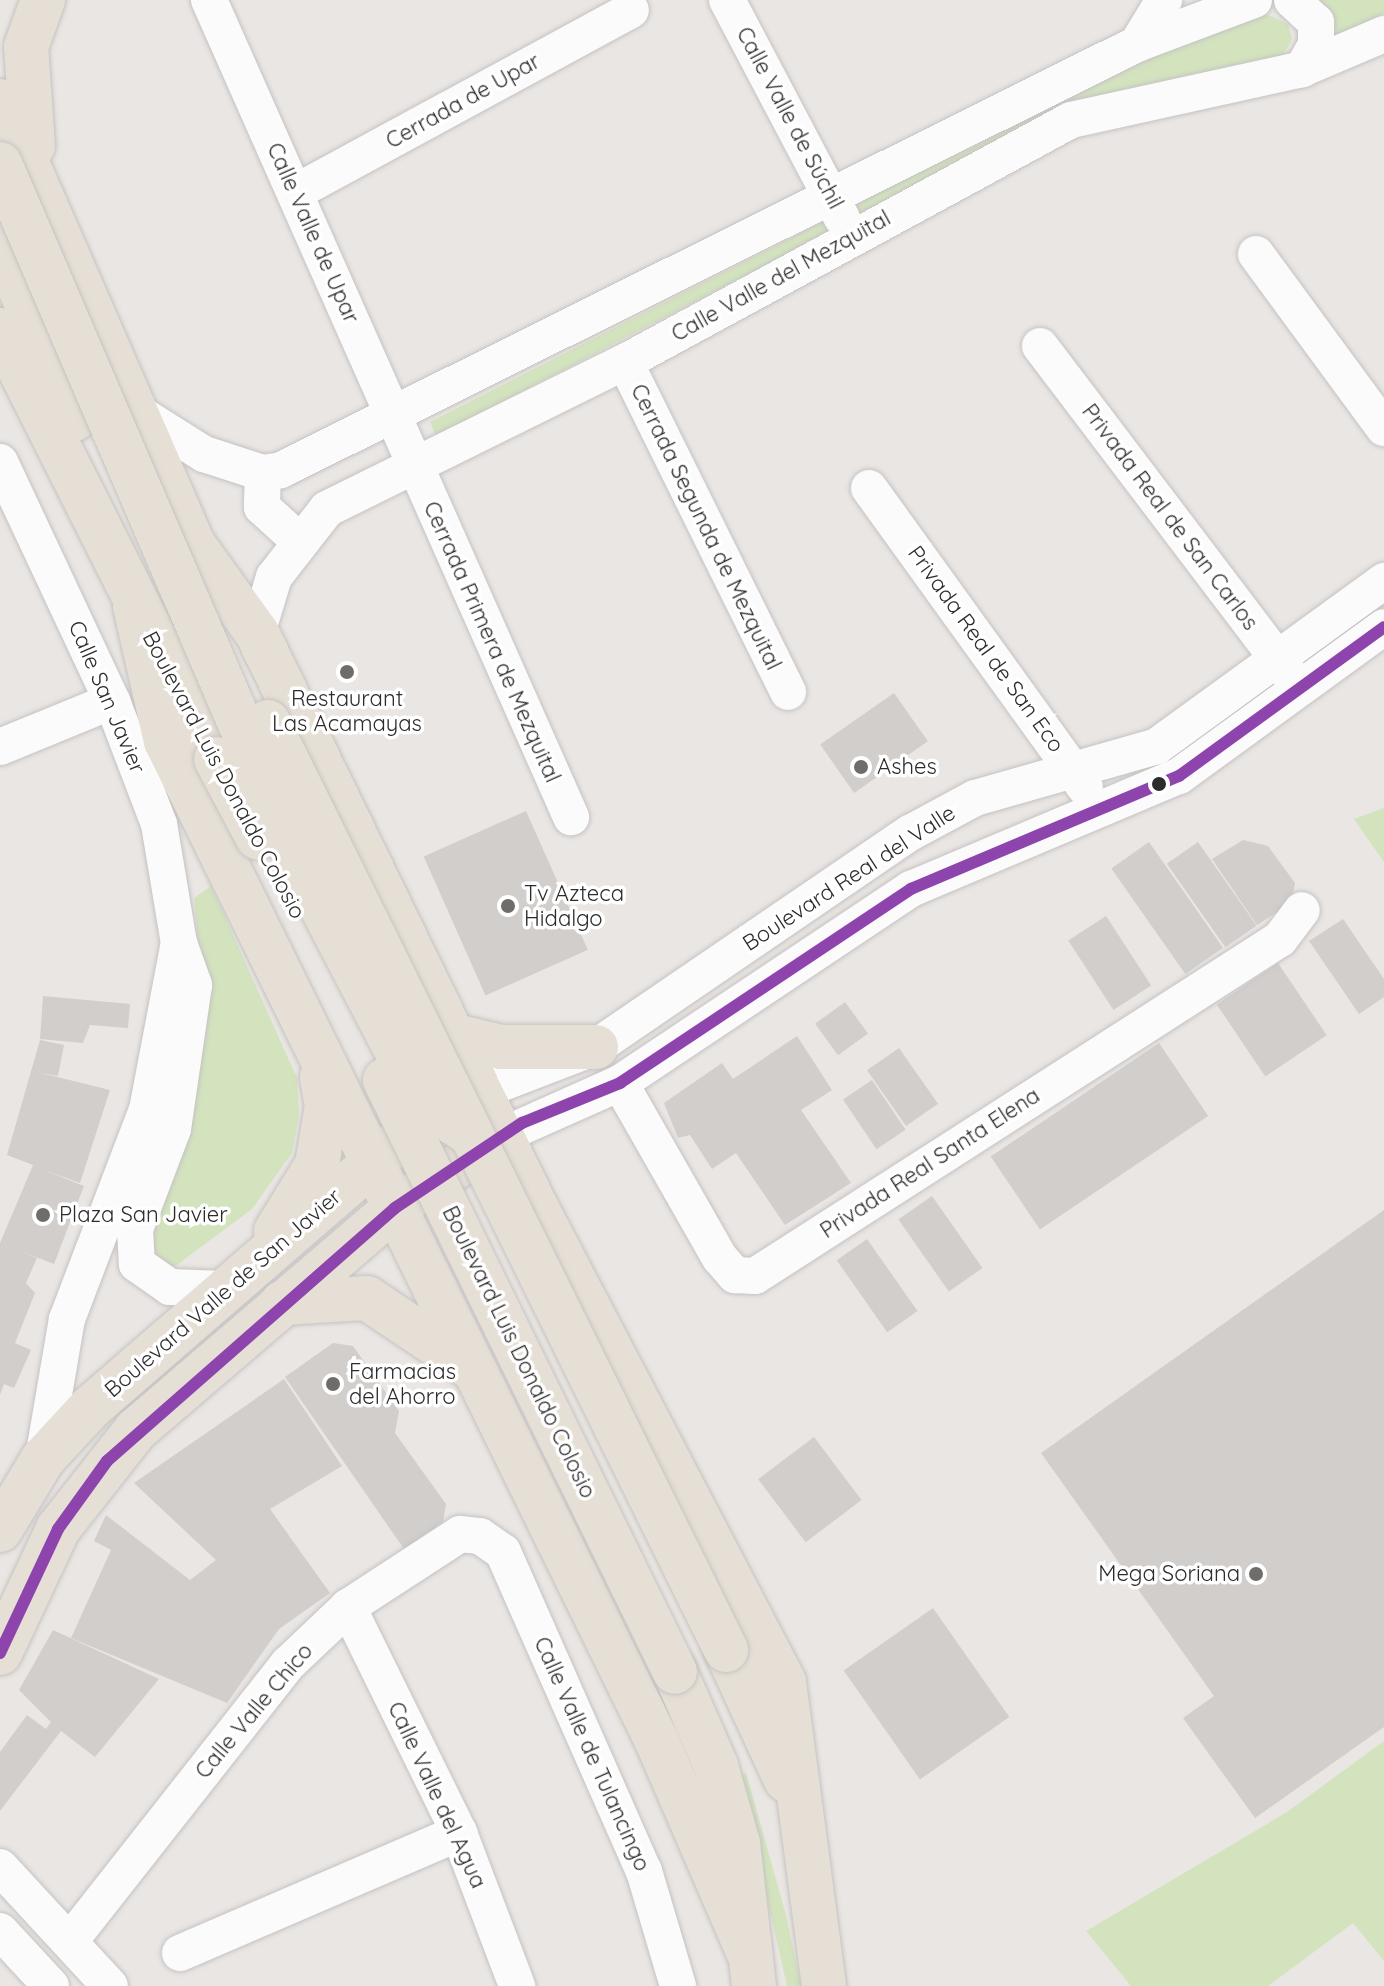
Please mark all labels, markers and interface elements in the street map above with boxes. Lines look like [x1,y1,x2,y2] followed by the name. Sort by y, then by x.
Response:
[731,22,849,214] street label: Calle Valle de Súchil
[381,48,545,154] street label: Cerrada de Upar
[261,139,365,327] street label: Calle Valle de Upar
[667,205,895,347] street label: Calle Valle del Mezquital
[625,380,787,674] street label: Cerrada Segunda de Mezquital
[1076,399,1264,635] street label: Privada Real de San Carlos
[418,497,566,787] street label: Cerrada Primera de Mezquital
[902,541,1070,757] street label: Privada Real de San Eco
[63,617,151,777] street label: Calle San Javier
[137,627,311,923] street label: Boulevard Luis Donaldo Colosio
[338,663,356,681] marker: Restaurant Las Acamayas
[272,685,422,736] place label: Restaurant Las Acamayas
[877,754,937,780] place label: Ashes
[852,758,870,776] marker: Ashes
[1151,776,1167,792] unlabelled marker
[738,799,960,957] street label: Boulevard Real del Valle
[524,880,624,932] place label: Tv Azteca Hidalgo
[499,897,517,915] marker: Tv Azteca Hidalgo
[815,1082,1045,1244] street label: Privada Real Santa Elena
[99,1183,347,1403] street label: Boulevard Valle de San Javier
[59,1202,228,1228] place label: Plaza San Javier
[437,1202,601,1502] street label: Boulevard Luis Donaldo Colosio
[34,1206,52,1224] marker: Plaza San Javier
[349,1358,456,1410] place label: Farmacias del Ahorro
[324,1375,342,1393] marker: Farmacias del Ahorro
[1098,1561,1240,1587] place label: Mega Soriana
[1247,1565,1265,1583] marker: Mega Soriana
[528,1633,656,1875] street label: Calle Valle de Tulancingo
[190,1638,318,1784] street label: Calle Valle Chico
[382,1698,492,1892] street label: Calle Valle del Agua

